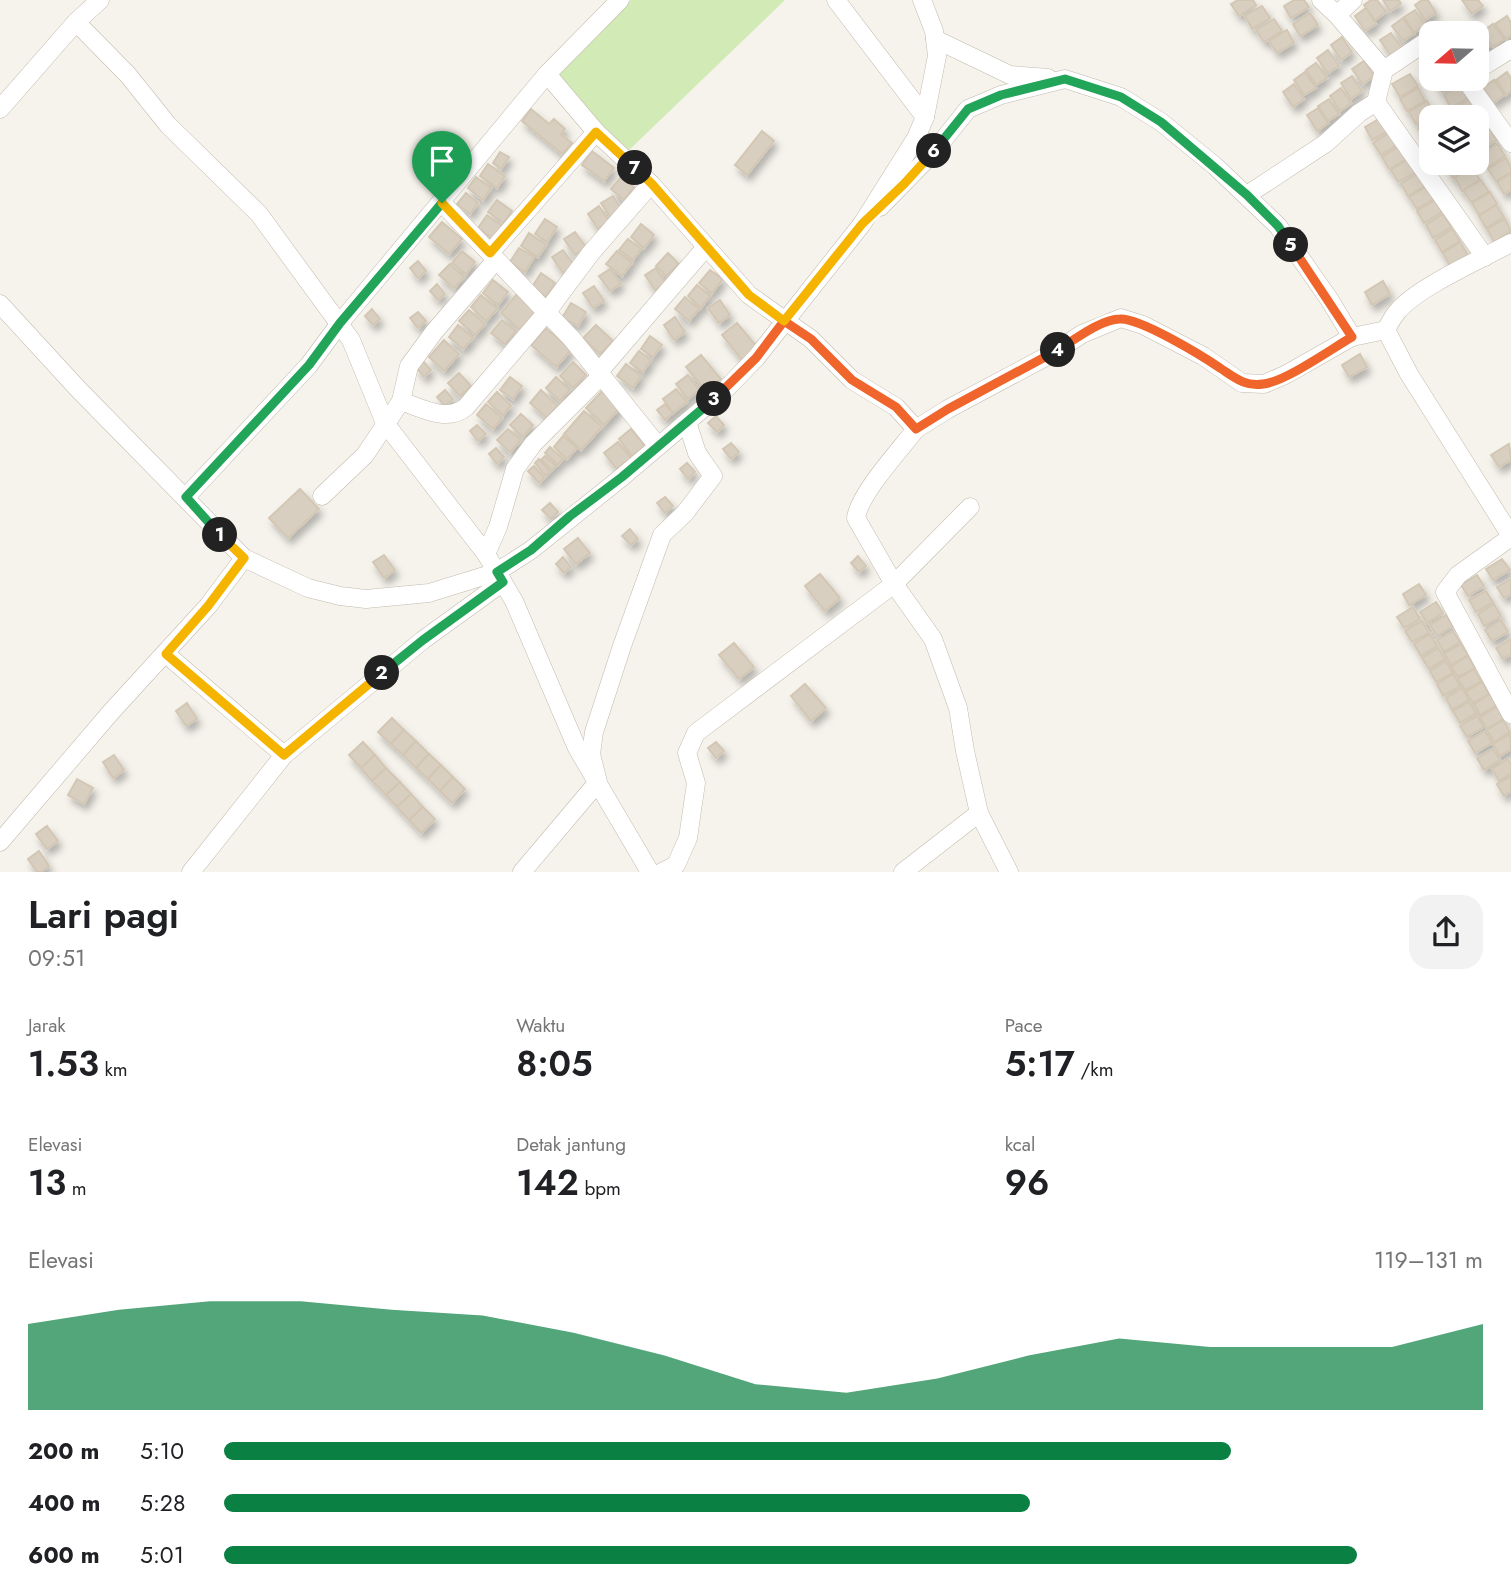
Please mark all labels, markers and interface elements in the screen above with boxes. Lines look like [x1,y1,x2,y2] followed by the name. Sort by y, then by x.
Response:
[1419,21,1489,91] north arrow
[1419,21,1489,175] map controls
[1419,105,1489,175] button: layers
[412,131,472,203] pin
[916,134,951,168] pin: 6
[927,137,940,164] text: 6
[423,142,461,180] icon: arrive
[618,150,652,186] pin: 7
[629,154,640,181] text: 7
[1274,228,1308,262] pin: 5
[1284,231,1297,258] text: 5
[1040,332,1076,368] pin: 4
[1051,336,1064,363] text: 4
[696,382,732,416] pin: 3
[708,385,719,412] text: 3
[202,518,238,552] pin: 1
[215,521,224,548] text: 1
[364,656,400,690] pin: 2
[375,659,388,686] text: 2
[28,887,179,942] text: Lari pagi
[1409,895,1483,969] button: share
[28,941,85,975] text: 09:51
[28,1012,66,1039] text: Jarak
[516,1012,565,1039] text: Waktu
[1005,1012,1043,1039] text: Pace
[28,1039,99,1089] text: 1.53
[516,1039,593,1089] text: 8:05
[1005,1039,1075,1089] text: 5:17
[99,1056,128,1083] text: km
[1075,1056,1114,1083] text: /km
[28,1131,82,1158] text: Elevasi
[516,1131,626,1158] text: Detak jantung
[1005,1131,1035,1158] text: kcal
[28,1158,66,1208] text: 13
[516,1158,579,1208] text: 142
[1005,1158,1049,1208] text: 96
[66,1175,87,1202] text: m
[579,1175,621,1202] text: bpm
[28,1243,94,1277] text: Elevasi
[1374,1243,1483,1277] text: 119–131 m
[28,1434,99,1468] text: 200 m
[140,1434,184,1468] text: 5:10
[28,1486,100,1520] text: 400 m
[140,1486,186,1520] text: 5:28
[28,1538,100,1572] text: 600 m
[140,1538,184,1572] text: 5:01

